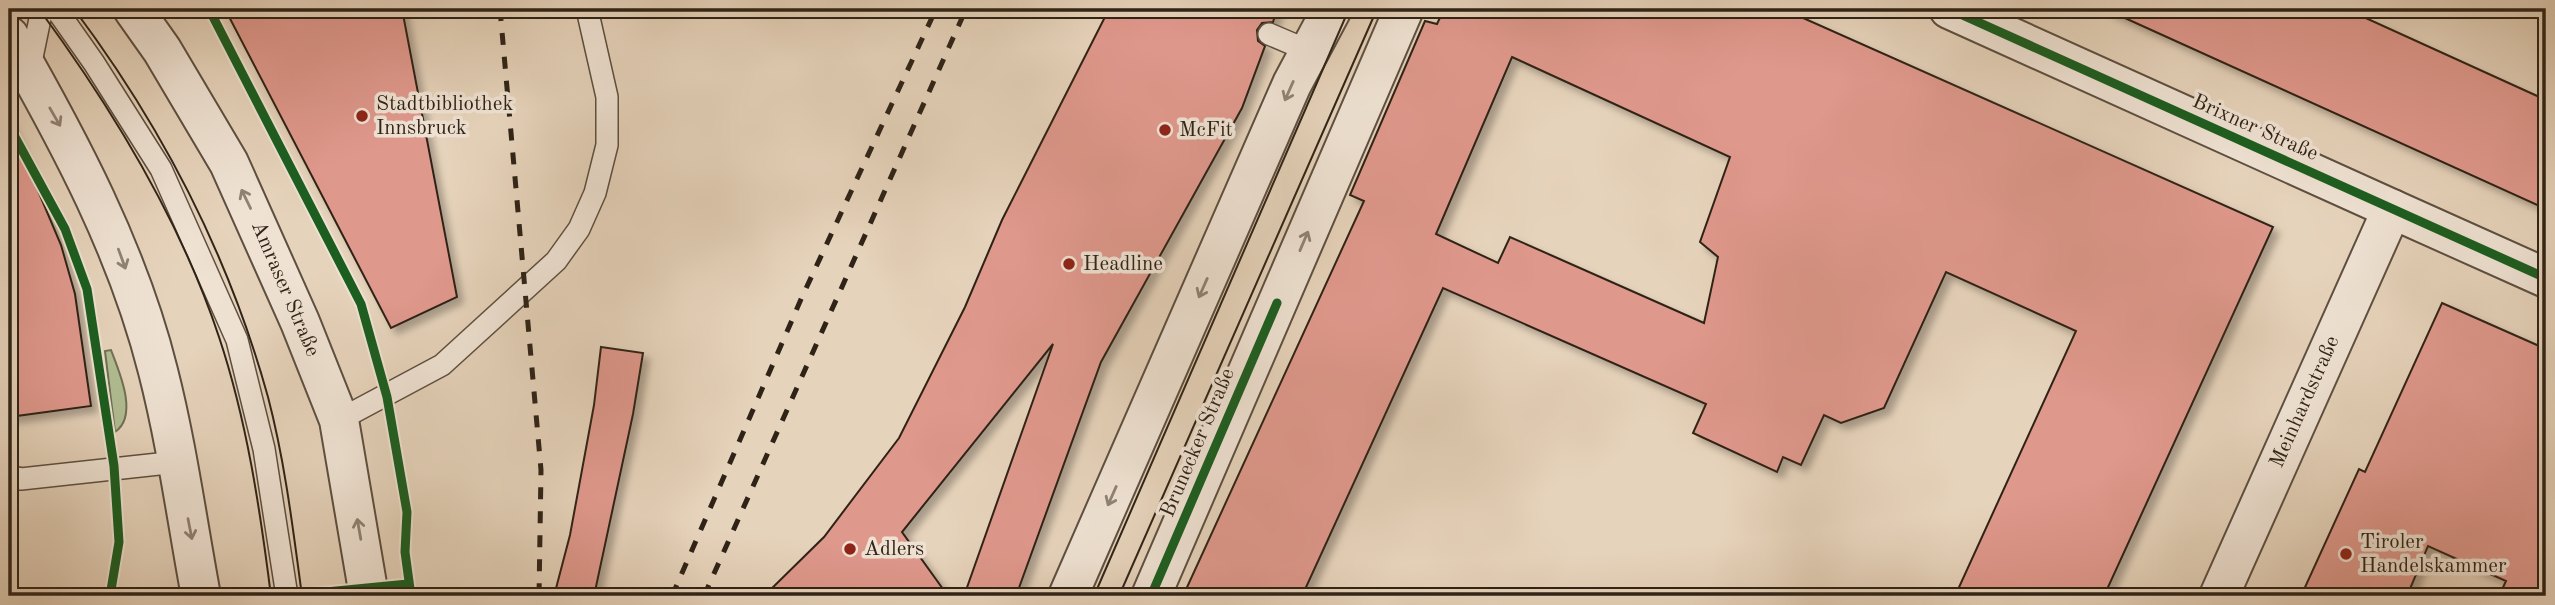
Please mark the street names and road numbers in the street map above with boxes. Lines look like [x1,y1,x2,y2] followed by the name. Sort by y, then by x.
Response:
[2189,91,2321,165] street label: Brixner Straße
[247,218,323,360] street label: Amraser Straße
[2267,333,2343,471] street label: Meinhardstraße
[1157,365,1239,521] street label: Brunecker Straße

